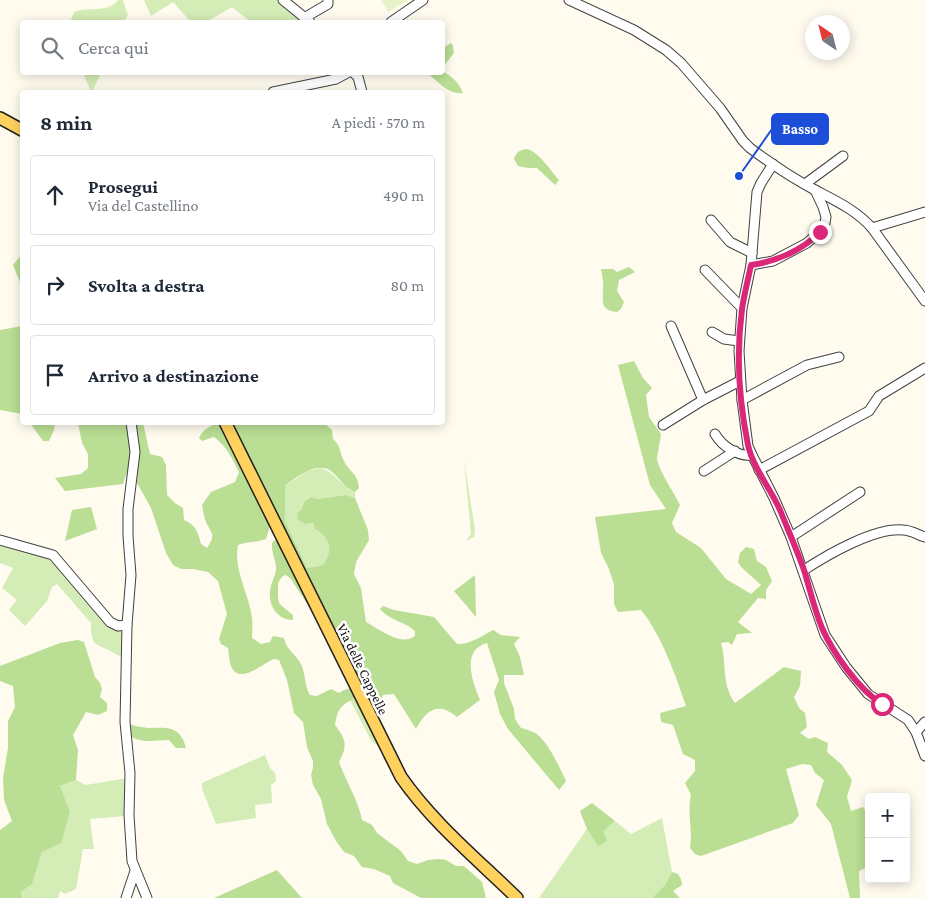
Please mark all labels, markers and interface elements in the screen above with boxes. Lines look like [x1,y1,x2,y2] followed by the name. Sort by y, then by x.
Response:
[805,15,850,60] north arrow
[20,20,445,75] search box
[38,34,66,62] icon: search
[78,37,149,58] text: Cerca qui
[40,111,92,135] text: 8 min
[332,114,425,131] text: A piedi · 570 m
[772,114,828,144] callout: Basso
[782,121,818,137] text: Basso
[88,176,158,197] text: Prosegui
[41,181,69,209] icon: ahead
[383,187,424,204] text: 490 m
[88,197,199,214] text: Via del Castellino
[809,221,832,244] route end
[41,271,69,299] icon: right
[88,275,204,296] text: Svolta a destra
[390,277,424,294] text: 80 m
[41,361,69,389] icon: arrive
[88,365,259,386] text: Arrivo a destinazione
[334,621,392,717] street label: Via delle Cappelle
[871,693,894,716] route start
[865,793,910,883] map controls
[865,793,910,838] button: +
[865,838,910,883] button: −

